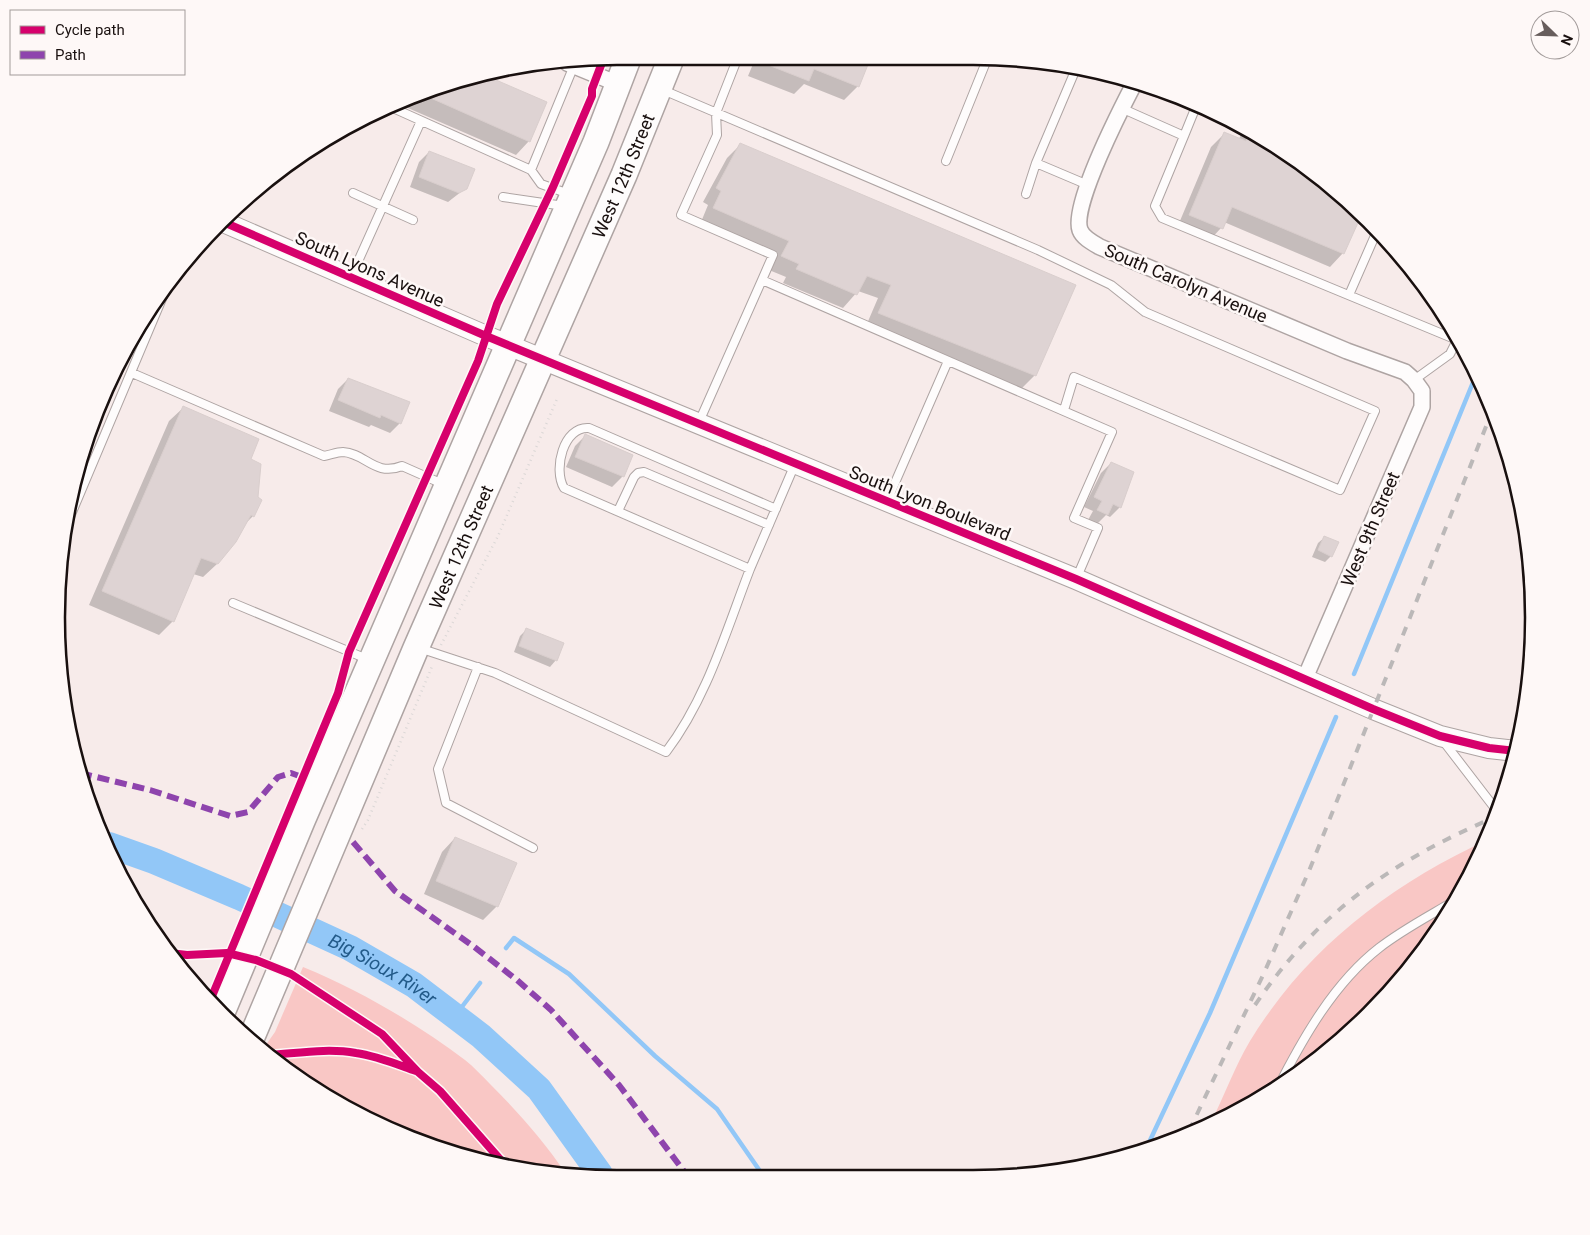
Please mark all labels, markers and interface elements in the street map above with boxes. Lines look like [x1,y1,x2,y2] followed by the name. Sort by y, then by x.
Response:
[10,10,185,75] legend
[1530,10,1580,60] north arrow
[55,21,125,39] text: Cycle path
[1558,32,1576,48] text: N
[55,46,86,64] text: Path
[587,110,658,241] street label: West 12th Street
[292,227,448,311] street label: South Lyons Avenue
[1101,239,1271,327] street label: South Carolyn Avenue
[846,461,1014,545] street label: South Lyon Boulevard
[1336,468,1404,590] street label: West 9th Street
[424,482,497,612] street label: West 12th Street
[325,928,442,1010] water label: Big Sioux River

